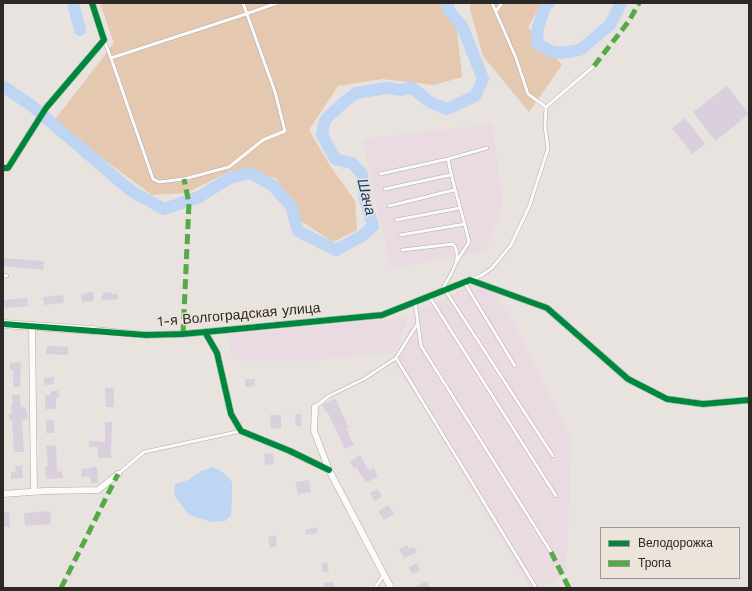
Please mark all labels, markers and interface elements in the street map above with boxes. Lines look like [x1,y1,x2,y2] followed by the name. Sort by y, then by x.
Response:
[353,177,379,217] water label: Шача
[157,300,321,330] street label: 1-я Волгоградская улица
[600,527,740,579] legend
[638,536,713,550] text: Велодорожка
[638,556,671,570] text: Тропа

